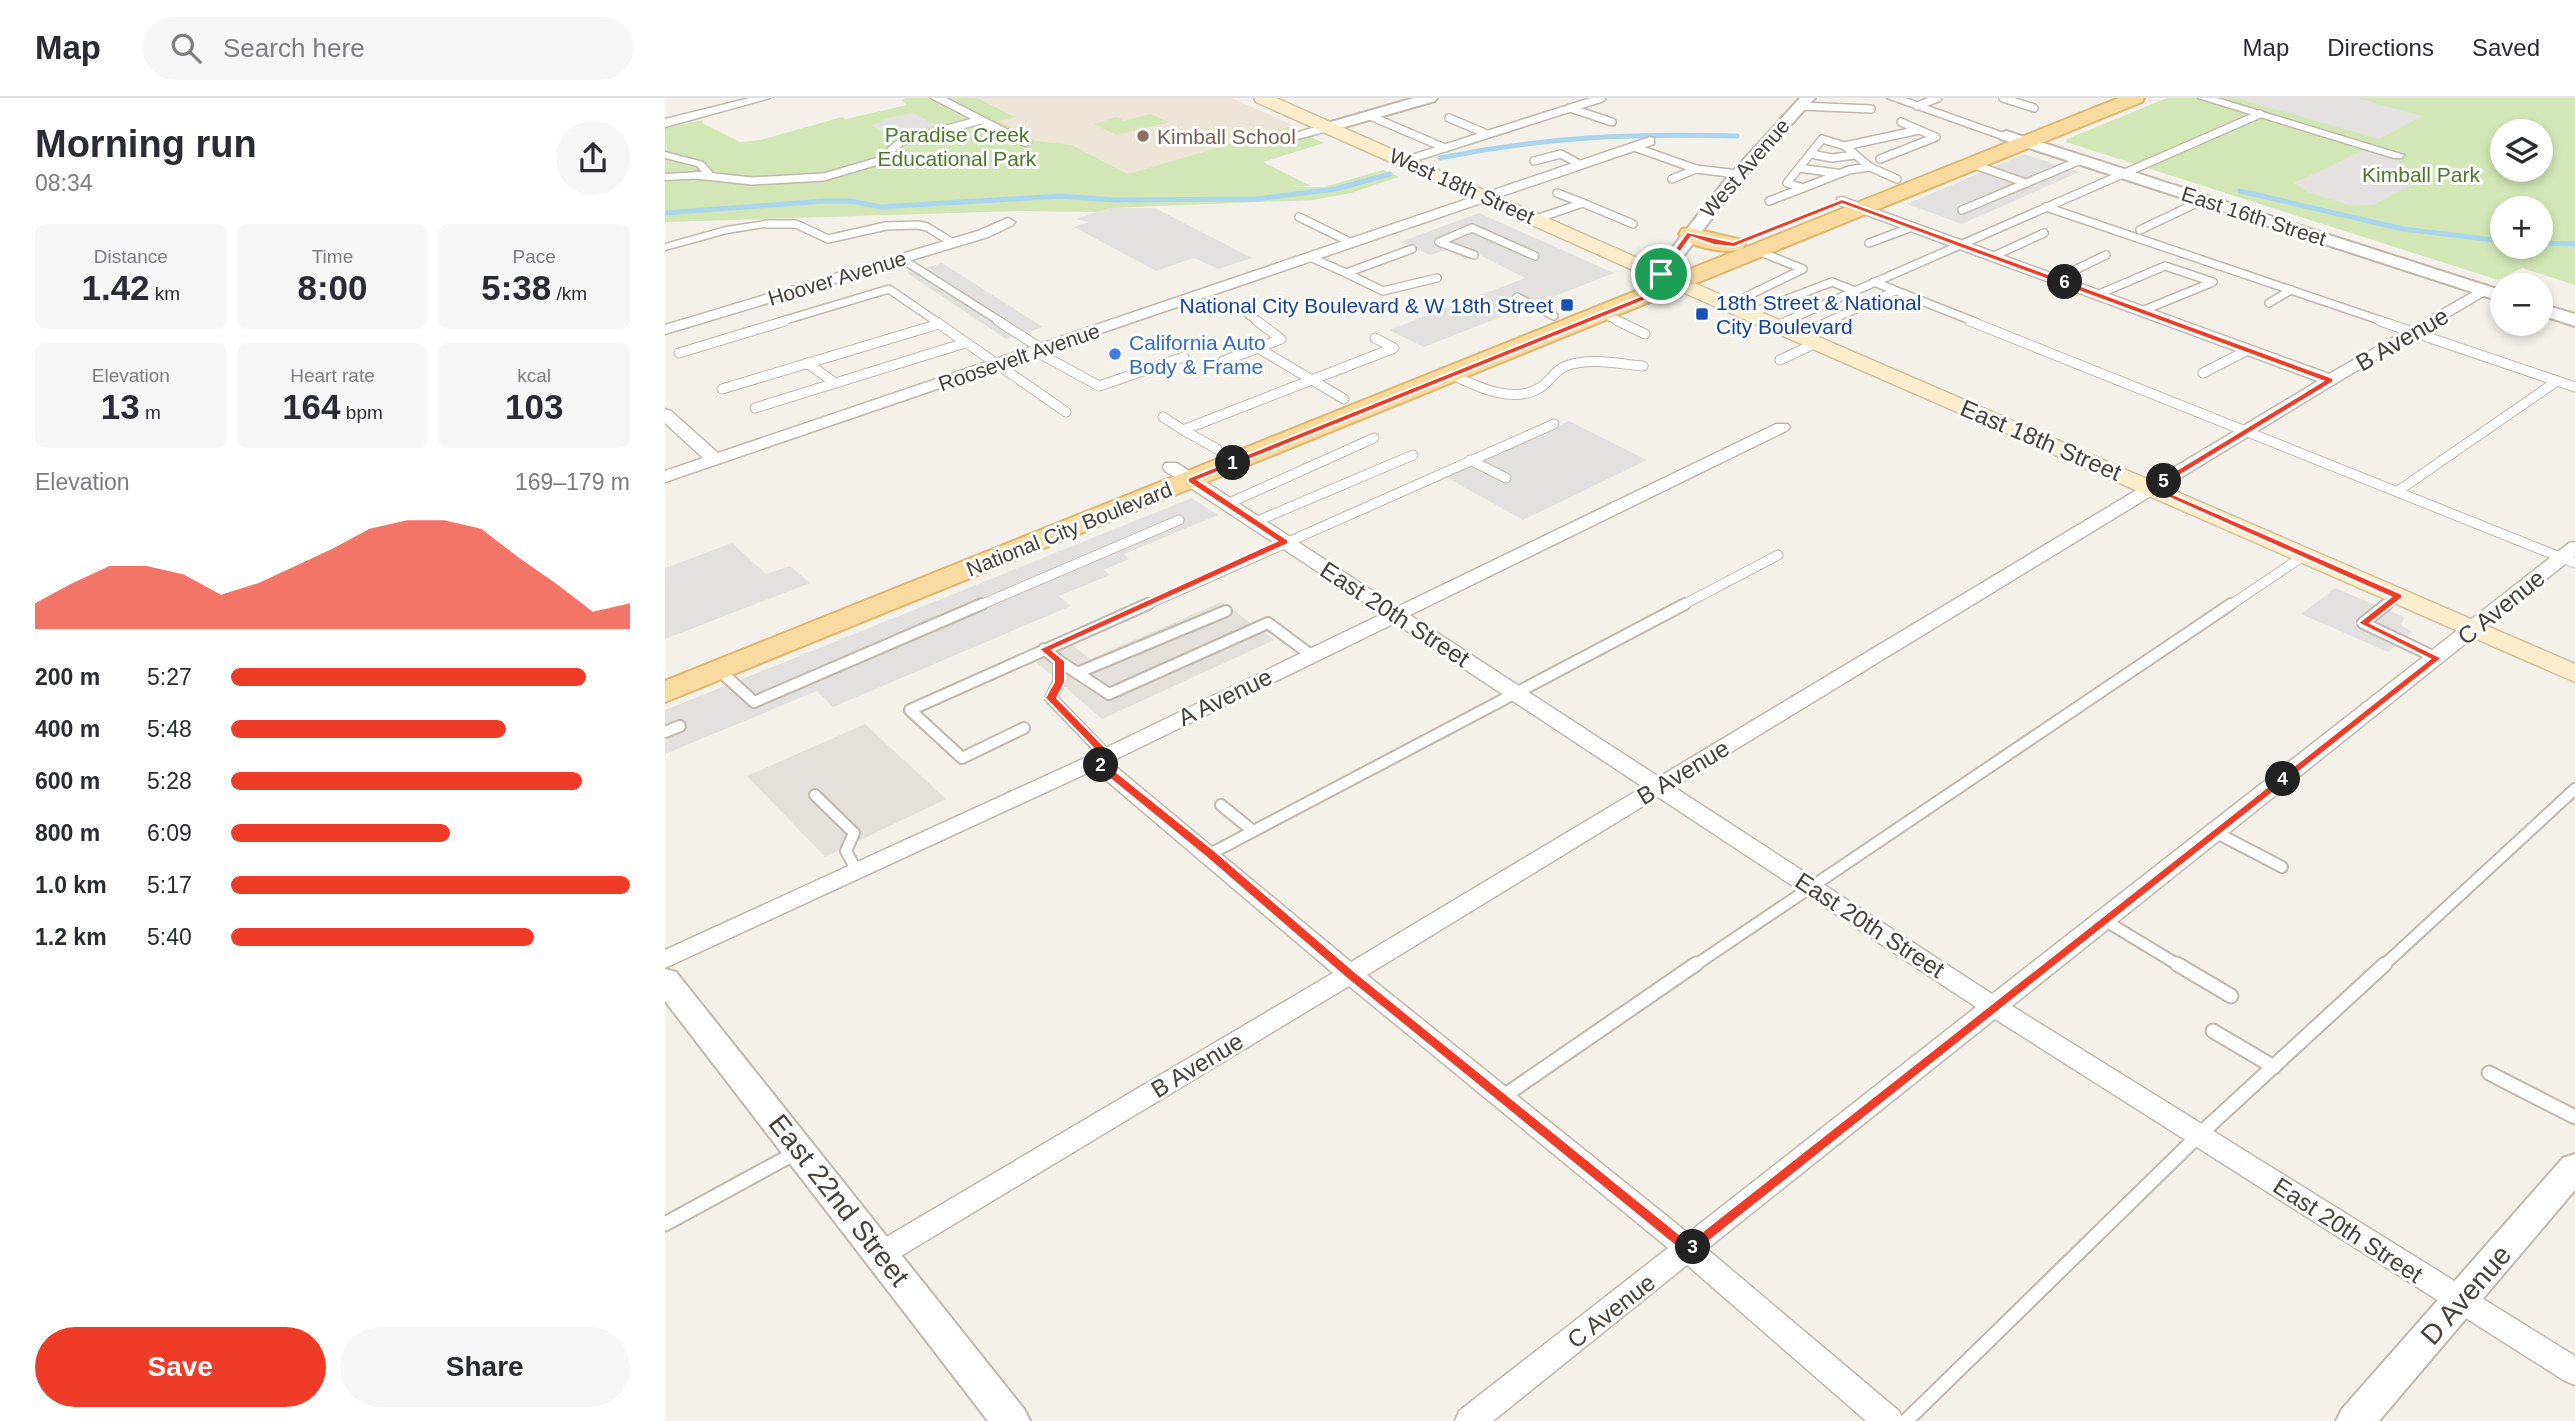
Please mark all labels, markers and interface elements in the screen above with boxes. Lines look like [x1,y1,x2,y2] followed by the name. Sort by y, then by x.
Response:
[143,17,633,80] search box
[35,29,101,66] text: Map
[167,29,205,67] icon: search
[223,33,365,63] text: Search here
[2243,34,2289,61] text: Map
[2327,34,2434,61] text: Directions
[2472,34,2540,61] text: Saved
[1696,114,1794,222] street label: West Avenue
[2490,119,2553,336] map controls
[2490,119,2553,182] button: layers
[556,121,630,195] button: share
[35,123,257,165] text: Morning run
[878,123,1037,170] park label: Paradise Creek Educational Park
[1157,125,1296,148] place label: Kimball School
[1135,128,1151,144] marker: Kimball School
[1386,144,1538,228] street label: West 18th Street
[2362,163,2480,186] park label: Kimball Park
[35,170,93,196] text: 08:34
[2179,182,2329,250] street label: East 16th Street
[2490,196,2553,259] button: +
[1631,244,1691,304] pin
[94,246,168,267] text: Distance
[312,246,353,267] text: Time
[513,246,556,267] text: Pace
[765,246,909,310] street label: Hoover Avenue
[1642,255,1680,293] icon: arrive
[2047,264,2083,300] pin: 6
[81,268,150,307] text: 1.42
[297,268,368,307] text: 8:00
[481,268,551,307] text: 5:38
[2059,271,2070,292] text: 6
[2490,273,2553,336] button: −
[150,283,180,304] text: km
[551,283,587,304] text: /km
[1716,291,1921,338] place label: 18th Street & National City Boulevard
[1179,294,1553,317] place label: National City Boulevard & W 18th Street
[1559,297,1575,313] marker: National City Boulevard & W 18th Street
[2351,302,2453,376] street label: B Avenue
[1694,306,1710,322] marker: 18th Street & National City Boulevard
[935,319,1103,395] street label: Roosevelt Avenue
[1129,331,1266,378] place label: California Auto Body & Frame
[1107,346,1123,362] marker: California Auto Body & Frame
[92,365,170,386] text: Elevation
[290,365,375,386] text: Heart rate
[517,365,551,386] text: kcal
[101,387,140,426] text: 13
[282,387,341,426] text: 164
[505,387,563,426] text: 103
[1957,394,2126,486] street label: East 18th Street
[140,402,161,423] text: m
[341,402,383,423] text: bpm
[1215,446,1251,480] pin: 1
[1227,452,1238,473] text: 1
[2147,464,2181,498] pin: 5
[35,469,130,495] text: Elevation
[515,469,630,495] text: 169–179 m
[2158,470,2169,491] text: 5
[963,477,1175,581] street label: National City Boulevard
[1315,556,1475,672] street label: East 20th Street
[2452,564,2550,650] street label: C Avenue
[1174,663,1276,731] street label: A Avenue
[35,664,100,690] text: 200 m
[147,664,192,690] text: 5:27
[35,716,100,742] text: 400 m
[147,716,192,742] text: 5:48
[1632,734,1734,810] street label: B Avenue
[1083,748,1118,782] pin: 2
[1095,754,1106,775] text: 2
[2265,762,2301,796] pin: 4
[35,768,100,794] text: 600 m
[147,768,192,794] text: 5:28
[2277,768,2288,789] text: 4
[35,820,100,846] text: 800 m
[147,820,192,846] text: 6:09
[1790,867,1950,983] street label: East 20th Street
[35,872,107,898] text: 1.0 km
[147,872,192,898] text: 5:17
[35,924,107,950] text: 1.2 km
[147,924,192,950] text: 5:40
[1146,1027,1248,1103] street label: B Avenue
[763,1108,916,1292] street label: East 22nd Street
[2268,1172,2428,1288] street label: East 20th Street
[1675,1230,1711,1264] pin: 3
[1687,1236,1698,1257] text: 3
[2415,1239,2517,1351] street label: D Avenue
[1562,1268,1660,1354] street label: C Avenue
[35,1327,326,1407] button: Save
[340,1327,630,1407] button: Share

